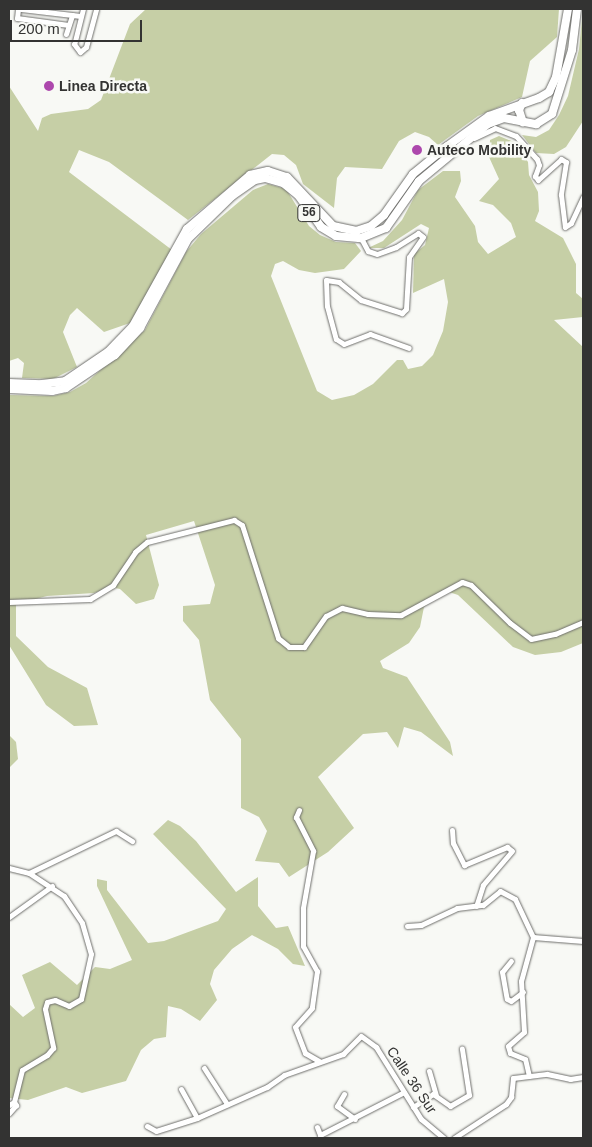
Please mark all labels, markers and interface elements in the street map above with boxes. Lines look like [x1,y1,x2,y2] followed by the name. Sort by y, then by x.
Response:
[12,10,145,42] scale bar
[18,20,60,37] text: 200 m
[59,78,147,94] place label: Linea Directa
[43,80,55,92] marker: Linea Directa
[427,142,531,158] place label: Auteco Mobility
[411,144,423,156] marker: Auteco Mobility
[296,204,322,222] road number: 56
[383,1043,441,1117] street label: Calle 36 Sur

